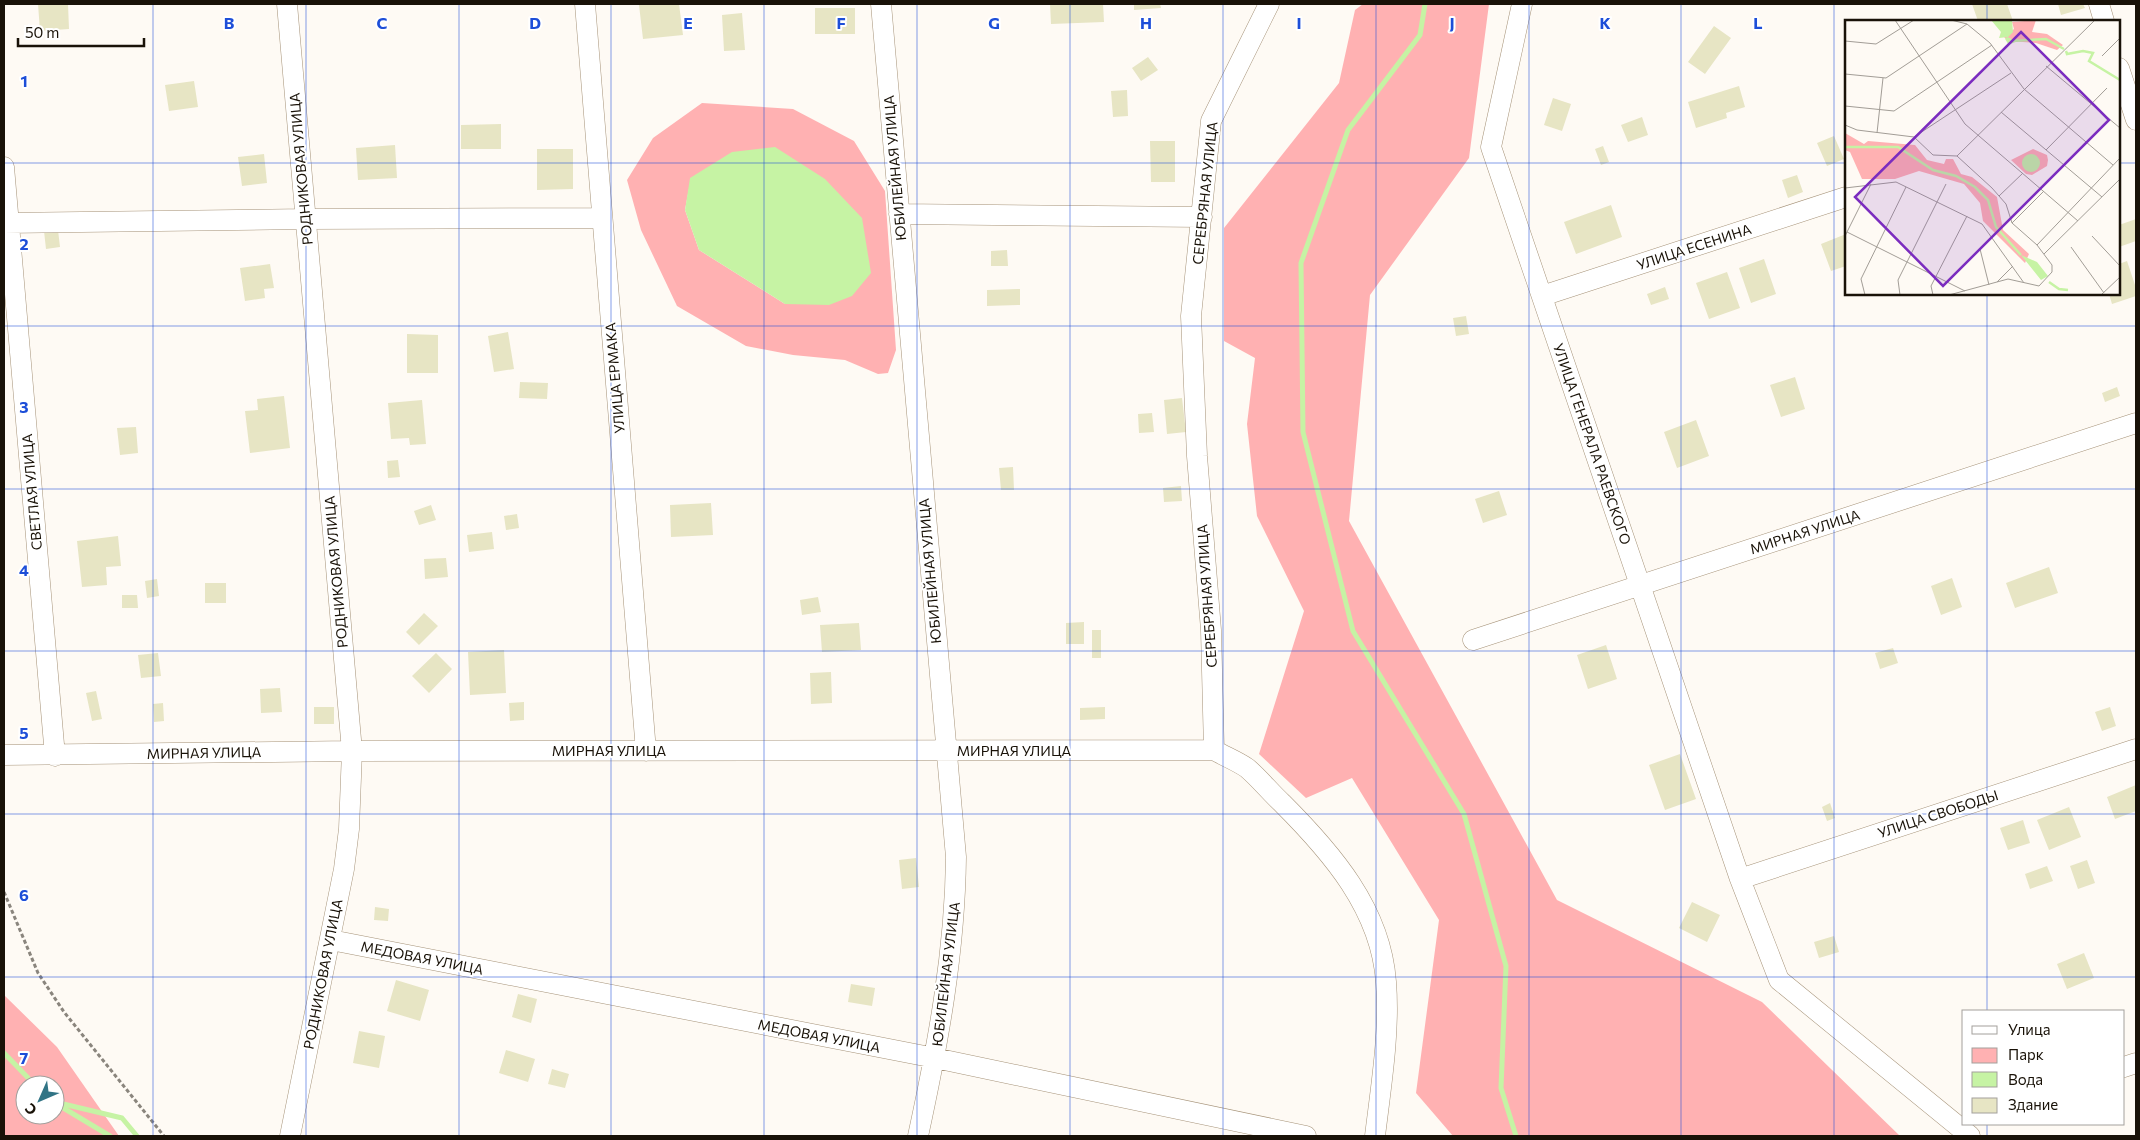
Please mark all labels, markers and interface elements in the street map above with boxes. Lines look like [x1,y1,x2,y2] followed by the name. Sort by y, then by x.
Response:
[224,13,235,32] text: B
[377,13,388,32] text: C
[529,13,541,32] text: D
[683,13,693,32] text: E
[836,13,846,32] text: F
[988,13,1000,32] text: G
[1140,13,1152,32] text: H
[1296,13,1302,32] text: I
[1449,13,1455,32] text: J
[1599,13,1611,32] text: K
[1753,13,1763,32] text: L
[18,15,144,47] scale bar
[1845,20,2120,295] inset map
[25,23,59,41] text: 50 m
[20,71,28,90] text: 1
[285,92,316,246] street label: РОДНИКОВАЯ УЛИЦА
[880,94,909,241] street label: ЮБИЛЕЙНАЯ УЛИЦА
[1189,120,1221,265] street label: СЕРЕБРЯНАЯ УЛИЦА
[1634,220,1754,273] street label: УЛИЦА ЕСЕНИНА
[19,234,29,253] text: 2
[601,322,628,434] street label: УЛИЦА ЕРМАКА
[1550,341,1635,547] street label: УЛИЦА ГЕНЕРАЛА РАЕВСКОГО
[19,397,29,416] text: 3
[18,433,45,551] street label: СВЕТЛАЯ УЛИЦА
[320,495,351,649] street label: РОДНИКОВАЯ УЛИЦА
[915,497,944,644] street label: ЮБИЛЕЙНАЯ УЛИЦА
[1748,506,1862,557] street label: МИРНАЯ УЛИЦА
[1193,523,1220,668] street label: СЕРЕБРЯНАЯ УЛИЦА
[19,560,29,579] text: 4
[19,723,29,742] text: 5
[552,742,667,759] street label: МИРНАЯ УЛИЦА
[957,742,1072,759] street label: МИРНАЯ УЛИЦА
[147,743,262,762] street label: МИРНАЯ УЛИЦА
[1875,786,2000,841] street label: УЛИЦА СВОБОДЫ
[19,885,29,904] text: 6
[300,897,345,1050] street label: РОДНИКОВАЯ УЛИЦА
[928,900,963,1047] street label: ЮБИЛЕЙНАЯ УЛИЦА
[359,937,485,978] street label: МЕДОВАЯ УЛИЦА
[1962,1010,2125,1125] legend
[756,1015,882,1056] street label: МЕДОВАЯ УЛИЦА
[2008,1020,2050,1038] text: Улица
[2008,1045,2044,1063] text: Парк
[20,1048,29,1067] text: 7
[2008,1070,2043,1088] text: Вода
[15,1075,65,1125] north arrow
[2008,1095,2058,1113] text: Здание
[21,1100,40,1119] text: С

